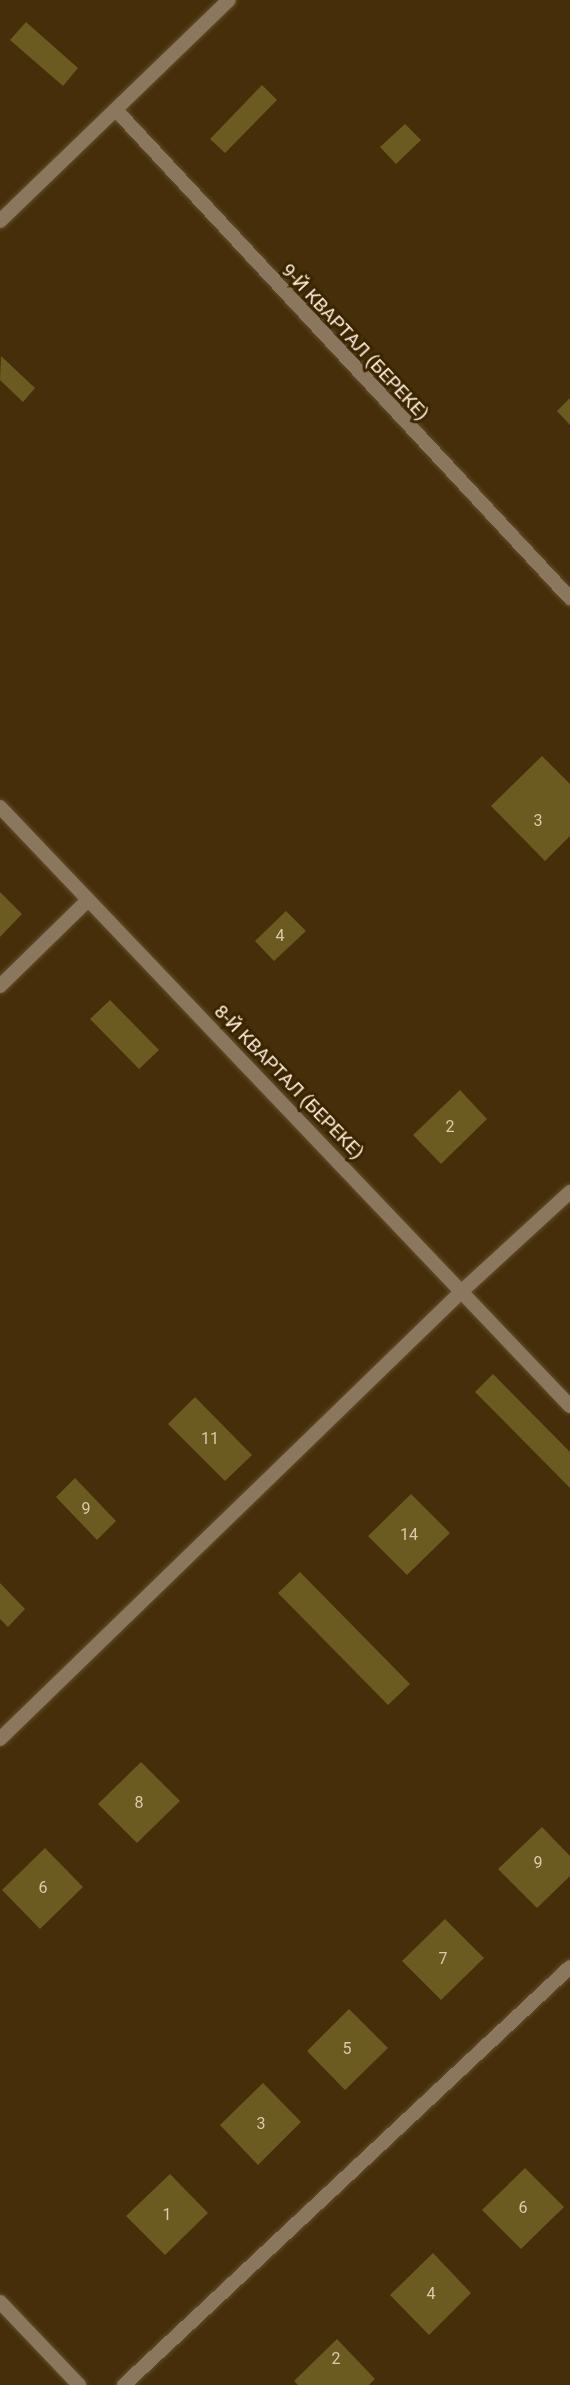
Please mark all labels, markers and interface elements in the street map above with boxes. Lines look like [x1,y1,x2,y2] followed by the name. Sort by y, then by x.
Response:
[277,259,433,425] street label: 9-Й КВАРТАЛ (БЕРЕКЕ)
[534,811,542,831] house number: 3
[276,926,284,946] house number: 4
[209,1000,369,1164] street label: 8-Й КВАРТАЛ (БЕРЕКЕ)
[446,1117,454,1137] house number: 2
[201,1429,219,1449] house number: 11
[82,1499,90,1519] house number: 9
[400,1525,418,1545] house number: 14
[135,1793,143,1813] house number: 8
[534,1853,542,1873] house number: 9
[39,1878,47,1898] house number: 6
[439,1949,447,1969] house number: 7
[343,2039,351,2059] house number: 5
[257,2114,265,2134] house number: 3
[519,2198,527,2218] house number: 6
[163,2205,171,2225] house number: 1
[427,2284,435,2304] house number: 4
[332,2349,340,2369] house number: 2

